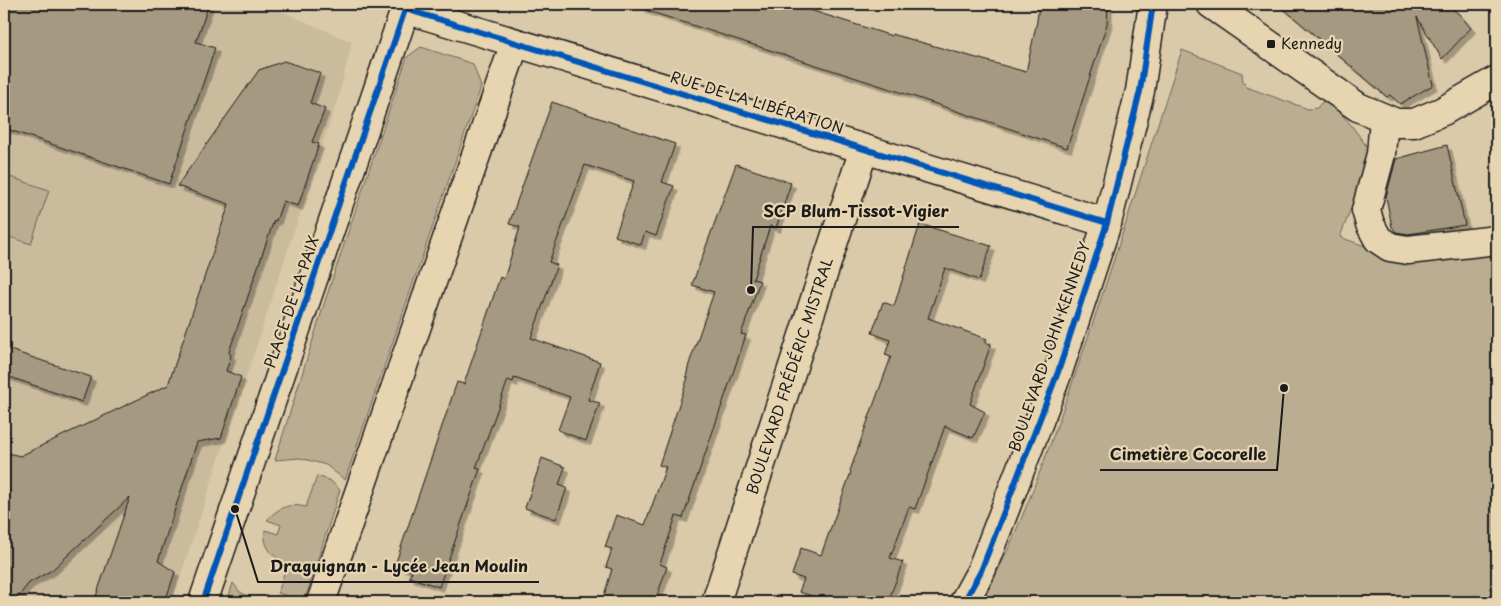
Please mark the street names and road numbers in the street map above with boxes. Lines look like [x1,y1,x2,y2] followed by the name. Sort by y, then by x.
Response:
[668,64,847,139] street label: RUE DE LA LIBÉRATION
[257,232,324,371] street label: PLACE DE LA PAIX
[1002,238,1096,455] street label: BOULEVARD JOHN KENNEDY
[739,254,838,497] street label: BOULEVARD FRÉDÉRIC MISTRAL

